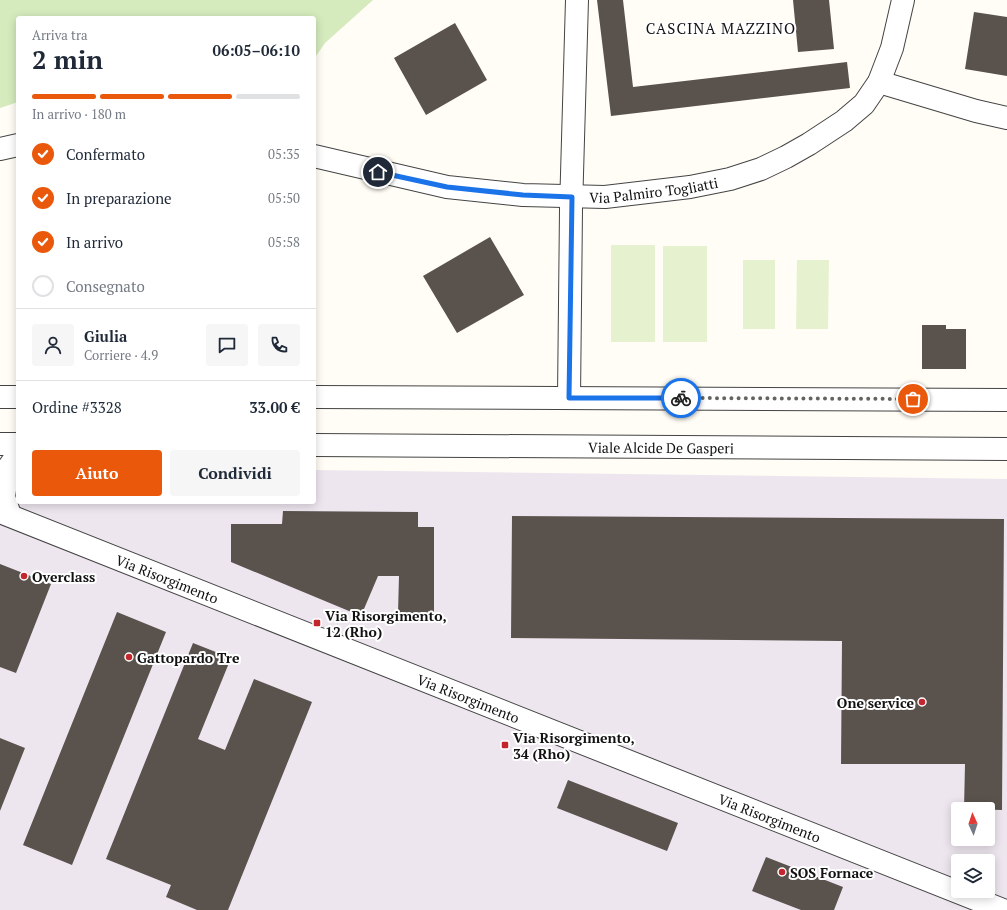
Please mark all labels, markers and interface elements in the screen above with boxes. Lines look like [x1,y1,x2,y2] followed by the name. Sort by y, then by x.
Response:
[646,18,796,38] district label: CASCINA MAZZINO
[32,26,87,44] text: Arriva tra
[213,40,300,60] text: 06:05–06:10
[32,42,103,76] text: 2 min
[32,105,126,123] text: In arrivo · 180 m
[32,143,54,165] icon: check
[66,144,145,164] text: Confermato
[268,145,300,163] text: 05:35
[361,155,395,189] pin
[367,161,389,183] icon: home
[589,172,720,207] street label: Via Palmiro Togliatti
[32,187,54,209] icon: check
[66,188,172,208] text: In preparazione
[268,189,300,207] text: 05:50
[32,231,54,253] icon: check
[66,232,123,252] text: In arrivo
[268,233,300,251] text: 05:58
[66,276,145,296] text: Consegnato
[32,324,74,366] button: person
[206,324,248,366] button: chat
[258,324,300,366] button: phone
[84,326,127,346] text: Giulia
[84,346,158,364] text: Corriere · 4.9
[661,378,701,418] courier
[896,382,930,416] pin
[670,387,692,409] icon: bike
[902,388,924,410] icon: bag
[32,397,122,417] text: Ordine #3328
[249,397,300,417] text: 33.00 €
[588,437,734,457] street label: Viale Alcide De Gasperi
[32,450,162,496] button: Aiuto
[170,450,300,496] button: Condividi
[113,550,222,607] street label: Via Risorgimento
[32,567,95,586] place label: Overclass
[19,571,29,581] marker: Overclass
[325,606,447,641] place label: Via Risorgimento, 12 (Rho)
[312,618,322,628] marker: Via Risorgimento, 12 (Rho)
[137,648,240,667] place label: Gattopardo Tre
[124,652,134,662] marker: Gattopardo Tre
[414,669,523,727] street label: Via Risorgimento
[837,693,914,712] place label: One service
[917,697,927,707] marker: One service
[513,728,635,763] place label: Via Risorgimento, 34 (Rho)
[500,740,510,750] marker: Via Risorgimento, 34 (Rho)
[716,789,824,846] street label: Via Risorgimento
[951,802,995,846] north arrow
[951,802,995,898] map controls
[951,854,995,898] button: layers
[790,863,874,882] place label: SOS Fornace
[777,867,787,877] marker: SOS Fornace

